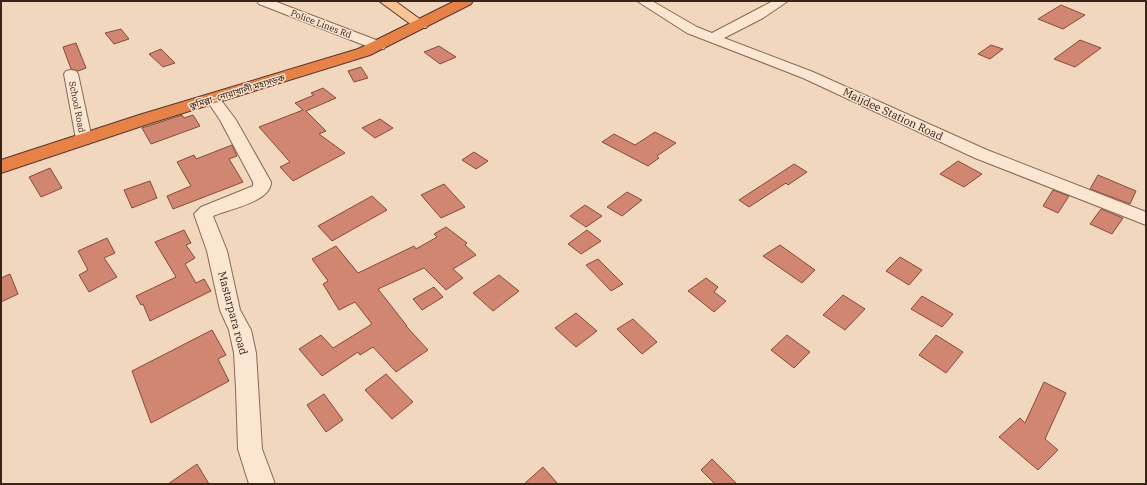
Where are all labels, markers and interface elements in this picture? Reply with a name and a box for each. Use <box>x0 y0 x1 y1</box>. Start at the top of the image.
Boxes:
street label: Police Lines Rd <box>289 7 354 40</box>
street label: কুমিল্লা–নোয়াখালী মহাসড়ক <box>187 72 287 113</box>
street label: School Road <box>67 80 88 134</box>
street label: Maijdee Station Road <box>841 85 946 144</box>
street label: Mastarpara road <box>215 270 251 357</box>

